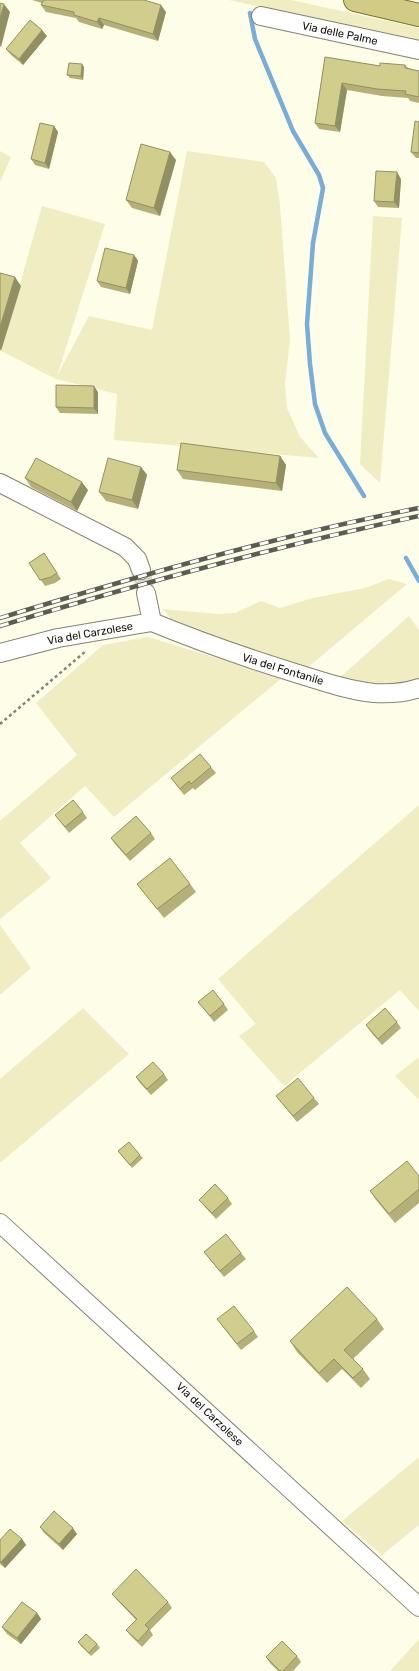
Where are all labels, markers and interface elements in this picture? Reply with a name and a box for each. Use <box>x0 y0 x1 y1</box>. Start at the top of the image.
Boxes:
street label: Via delle Palme <box>301 19 379 48</box>
street label: Via del Carzolese <box>46 620 134 647</box>
street label: Via del Fontanile <box>241 651 325 688</box>
street label: Via del Carzolese <box>174 1380 246 1449</box>

